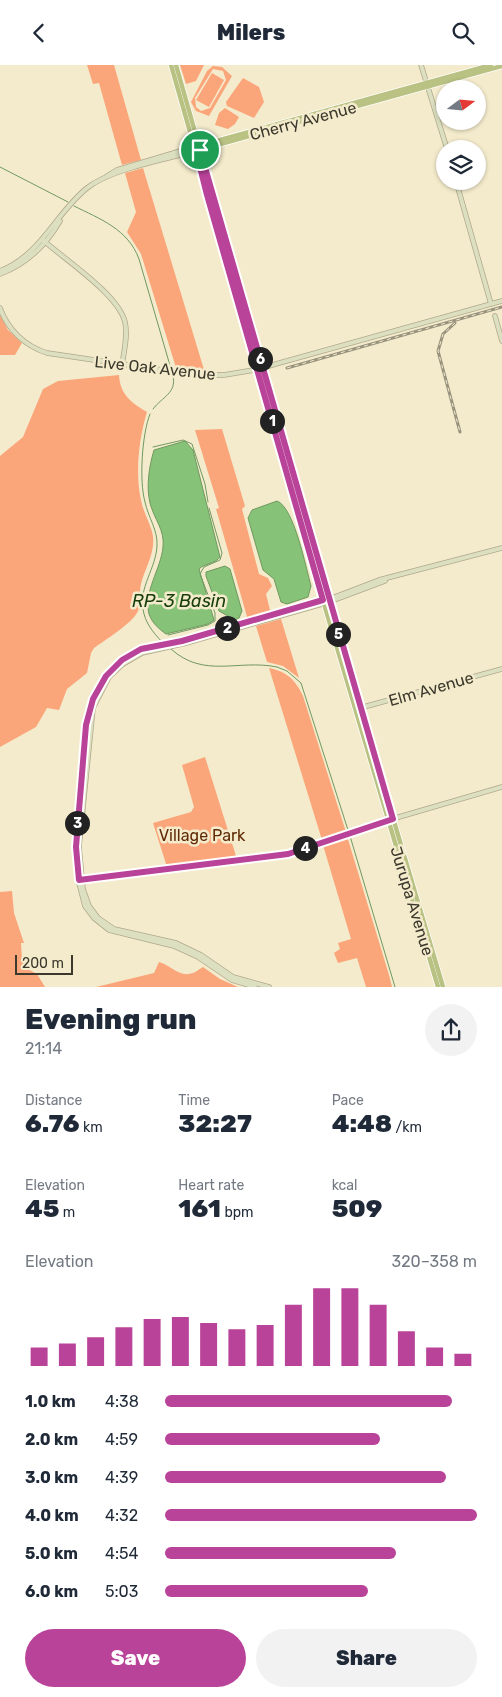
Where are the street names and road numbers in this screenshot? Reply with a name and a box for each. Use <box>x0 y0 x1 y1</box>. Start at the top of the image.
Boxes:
street label: Cherry Avenue <box>248 98 358 144</box>
street label: Live Oak Avenue <box>94 352 217 384</box>
street label: Elm Avenue <box>386 668 476 710</box>
street label: Jurupa Avenue <box>386 844 438 958</box>

